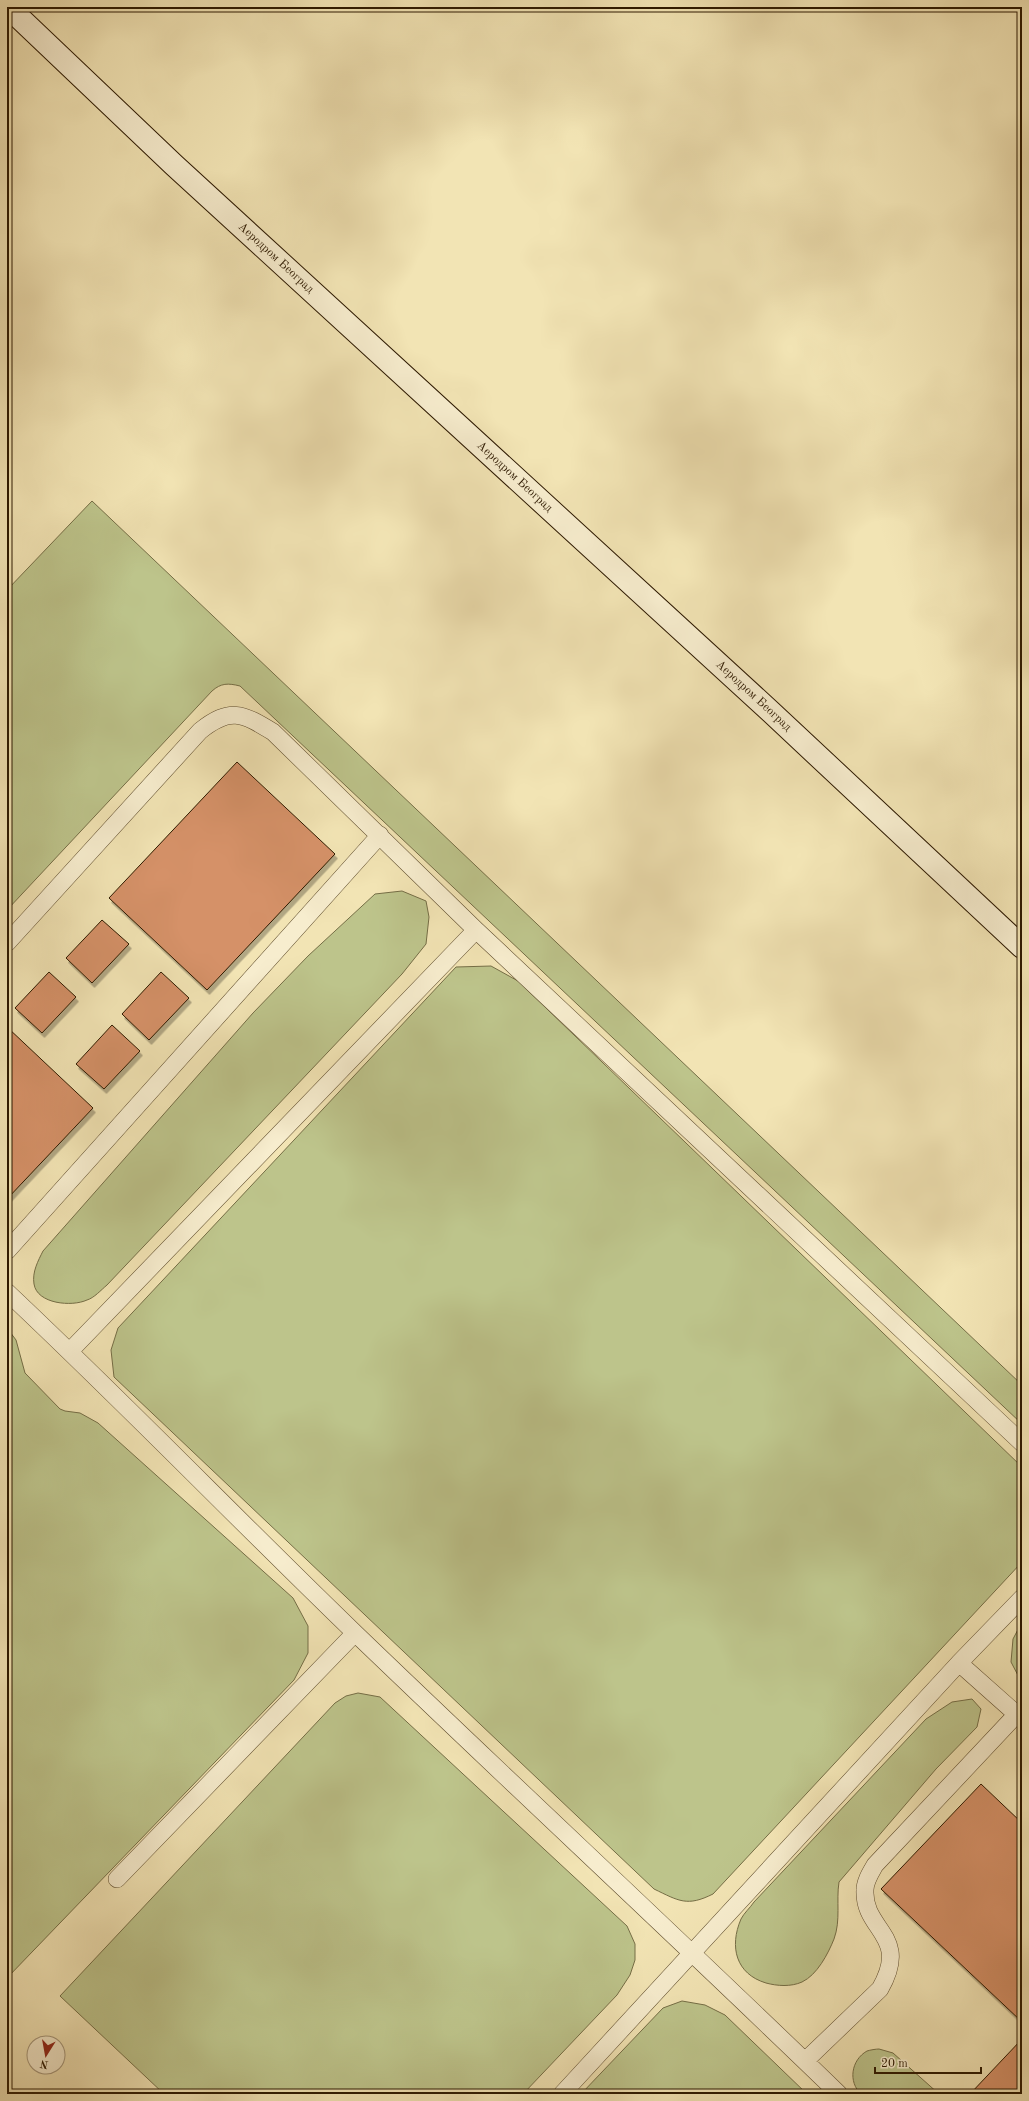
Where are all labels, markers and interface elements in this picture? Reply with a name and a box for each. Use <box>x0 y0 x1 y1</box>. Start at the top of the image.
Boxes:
street label: Аеродром Београд <box>235 221 316 296</box>
street label: Аеродром Београд <box>474 439 555 515</box>
street label: Аеродром Београд <box>713 658 794 734</box>
north arrow <box>26 2035 66 2075</box>
scale bar <box>875 2049 981 2075</box>
text: N <box>39 2057 50 2070</box>
text: 20 m <box>881 2058 908 2070</box>

